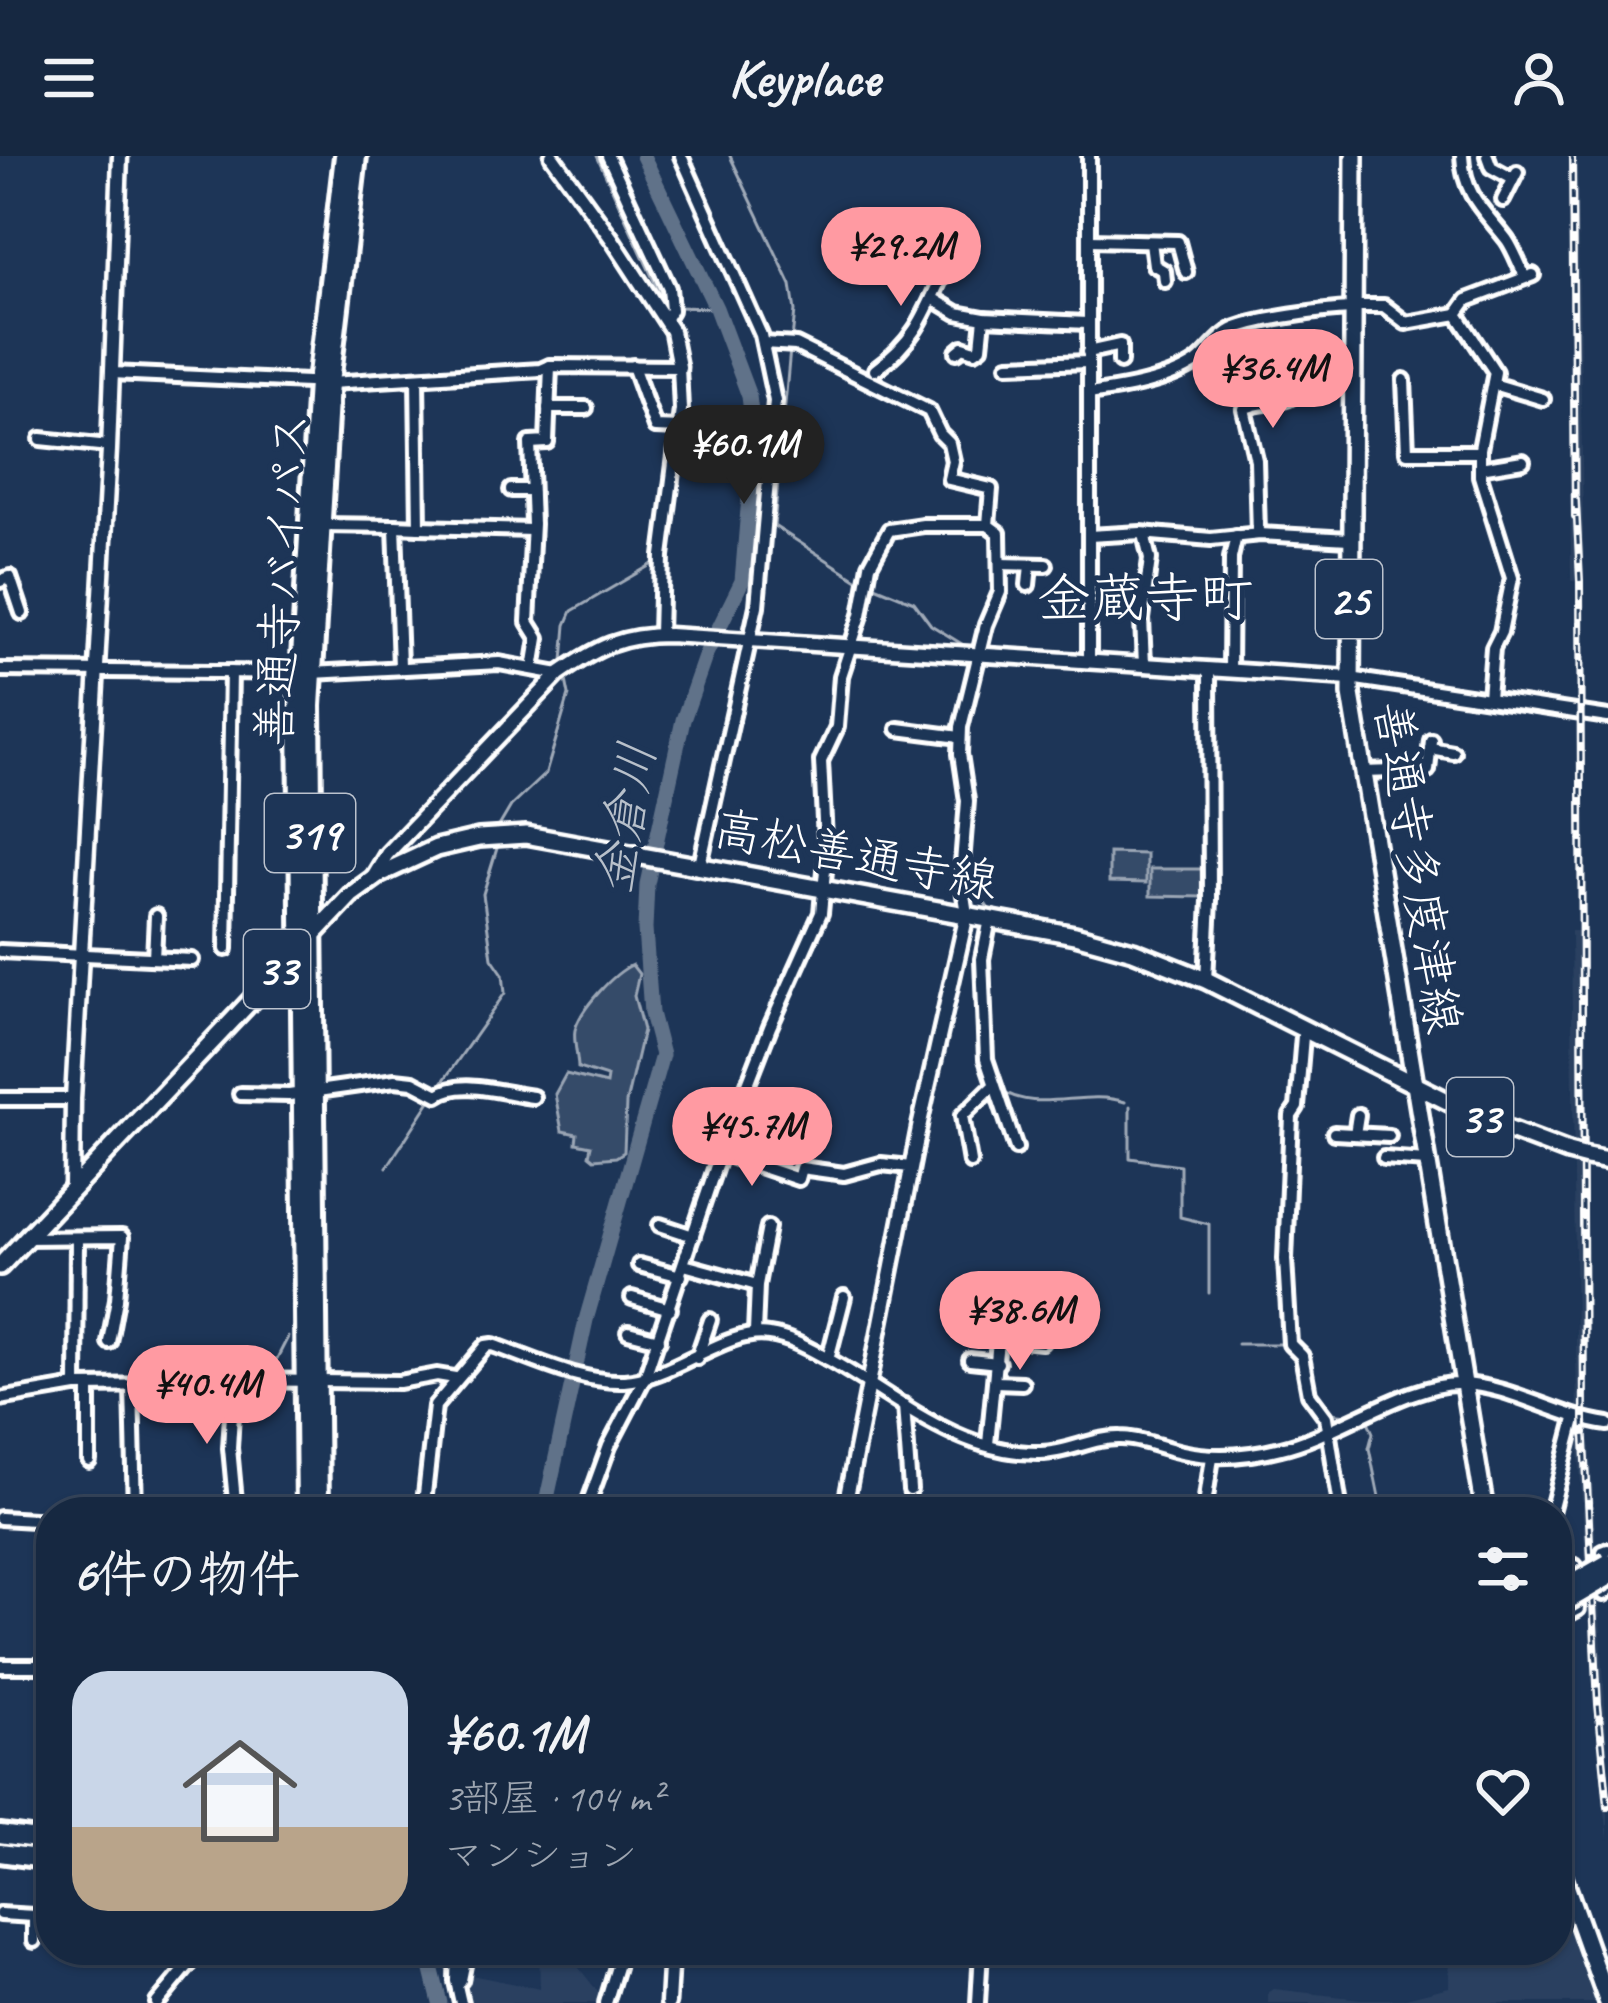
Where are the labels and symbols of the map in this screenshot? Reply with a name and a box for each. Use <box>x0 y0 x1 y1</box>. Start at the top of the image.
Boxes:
pin: ¥29.2M <box>803 207 999 309</box>
pin: ¥36.4M <box>1175 329 1371 431</box>
pin: ¥60.1M <box>646 405 842 507</box>
street label: 善通寺バイパス <box>243 410 321 748</box>
road number: 25 <box>1316 560 1382 638</box>
district label: 金蔵寺町 <box>1037 564 1253 632</box>
street label: 善通寺多度津線 <box>1362 697 1474 1038</box>
water label: 金倉川 <box>580 737 670 899</box>
road number: 319 <box>265 794 355 872</box>
street label: 高松善通寺線 <box>709 798 1003 912</box>
road number: 33 <box>244 930 310 1008</box>
road number: 33 <box>1447 1078 1513 1156</box>
pin: ¥45.7M <box>654 1087 850 1189</box>
pin: ¥38.6M <box>922 1271 1118 1373</box>
pin: ¥40.4M <box>109 1345 305 1447</box>

